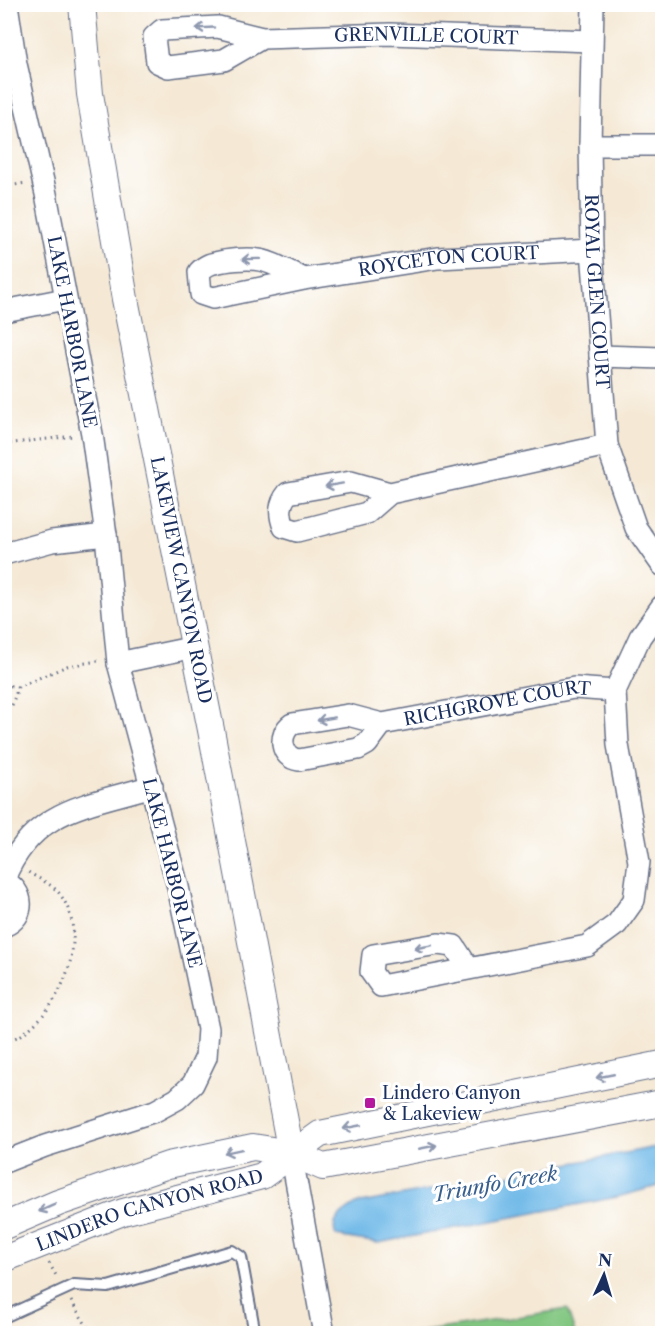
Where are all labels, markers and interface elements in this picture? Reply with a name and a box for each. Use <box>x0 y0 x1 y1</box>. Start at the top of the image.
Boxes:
one-way arrow <box>196 22 216 33</box>
street label: GRENVILLE COURT <box>334 23 519 49</box>
street label: ROYAL GLEN COURT <box>580 194 614 391</box>
street label: LAKE HARBOR LANE <box>43 234 101 430</box>
street label: ROYCETON COURT <box>357 242 541 281</box>
one-way arrow <box>241 253 261 264</box>
street label: LAKEVIEW CANYON ROAD <box>146 455 216 706</box>
one-way arrow <box>324 480 344 491</box>
street label: RICHGROVE COURT <box>402 676 592 731</box>
one-way arrow <box>316 713 336 724</box>
street label: LAKE HARBOR LANE <box>138 776 206 970</box>
one-way arrow <box>414 942 433 953</box>
one-way arrow <box>596 1071 615 1082</box>
place label: Lindero Canyon & Lakeview <box>382 1082 521 1125</box>
marker: Lindero Canyon & Lakeview <box>363 1096 377 1110</box>
one-way arrow <box>343 1122 363 1133</box>
one-way arrow <box>418 1141 438 1152</box>
one-way arrow <box>224 1146 243 1158</box>
water label: Triunfo Creek <box>431 1161 560 1207</box>
street label: LINDERO CANYON ROAD <box>33 1165 266 1256</box>
one-way arrow <box>38 1203 56 1214</box>
north arrow <box>574 1245 634 1305</box>
text: N <box>597 1250 613 1271</box>

